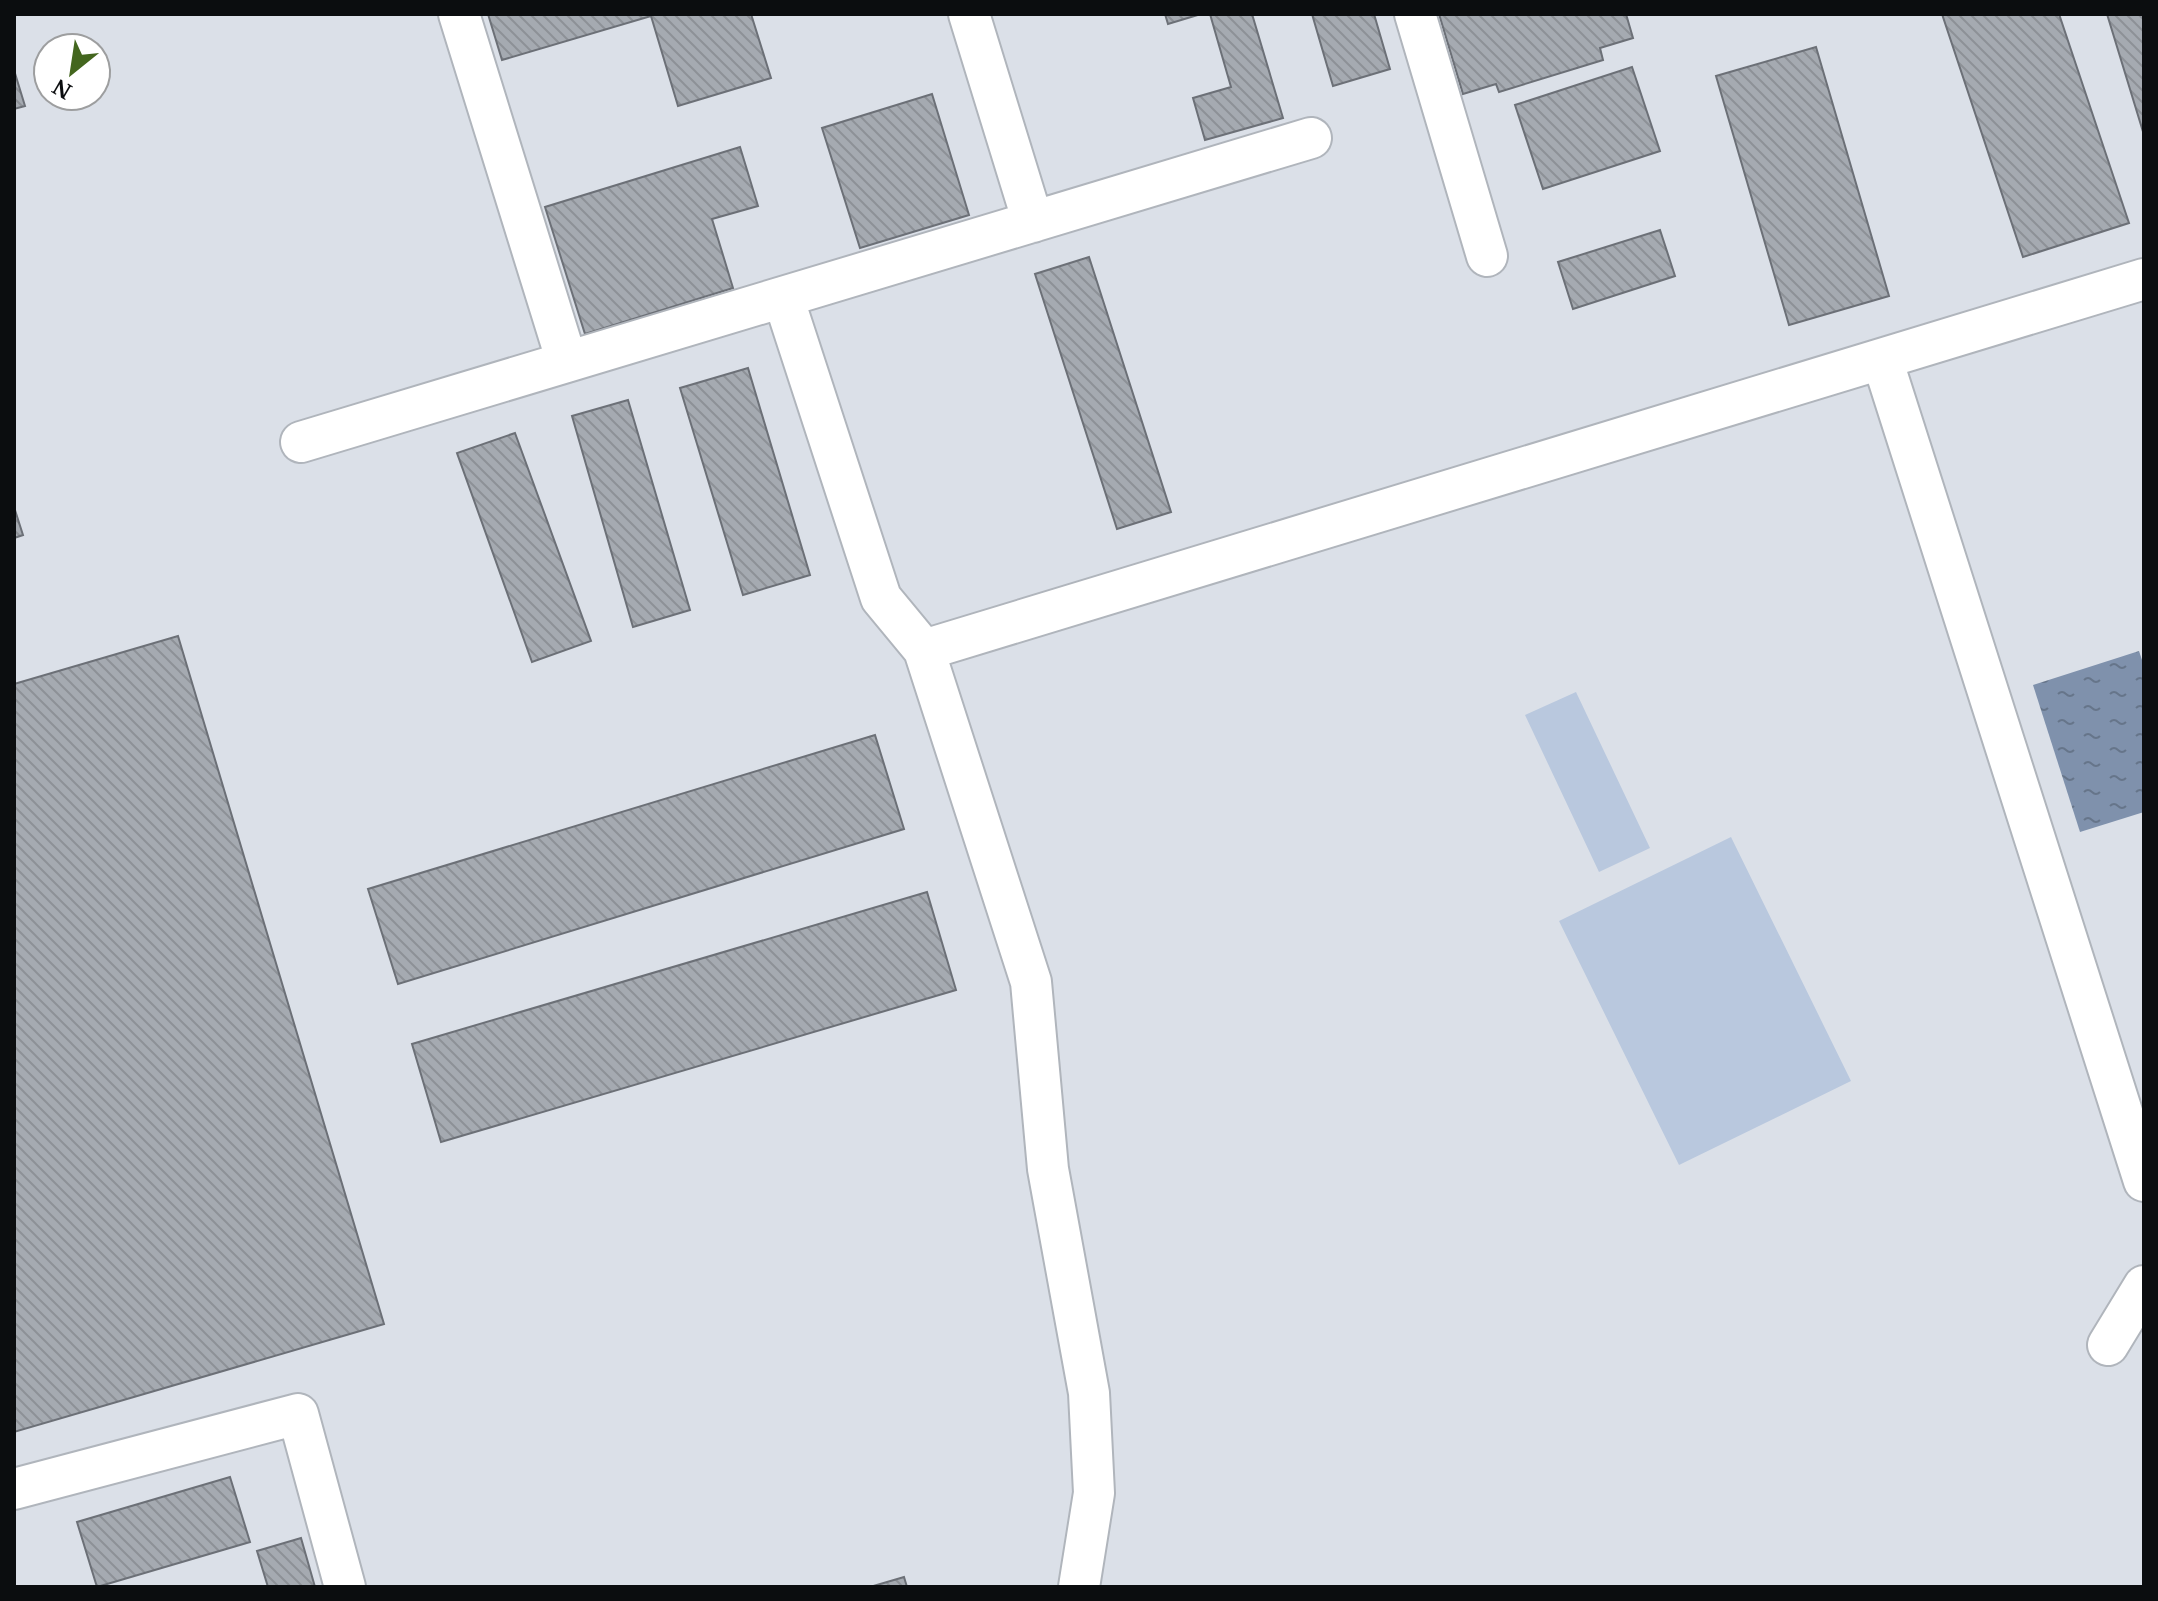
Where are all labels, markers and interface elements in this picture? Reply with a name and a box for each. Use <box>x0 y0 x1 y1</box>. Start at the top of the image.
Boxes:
north arrow <box>32 32 112 112</box>
text: N <box>46 73 77 108</box>

